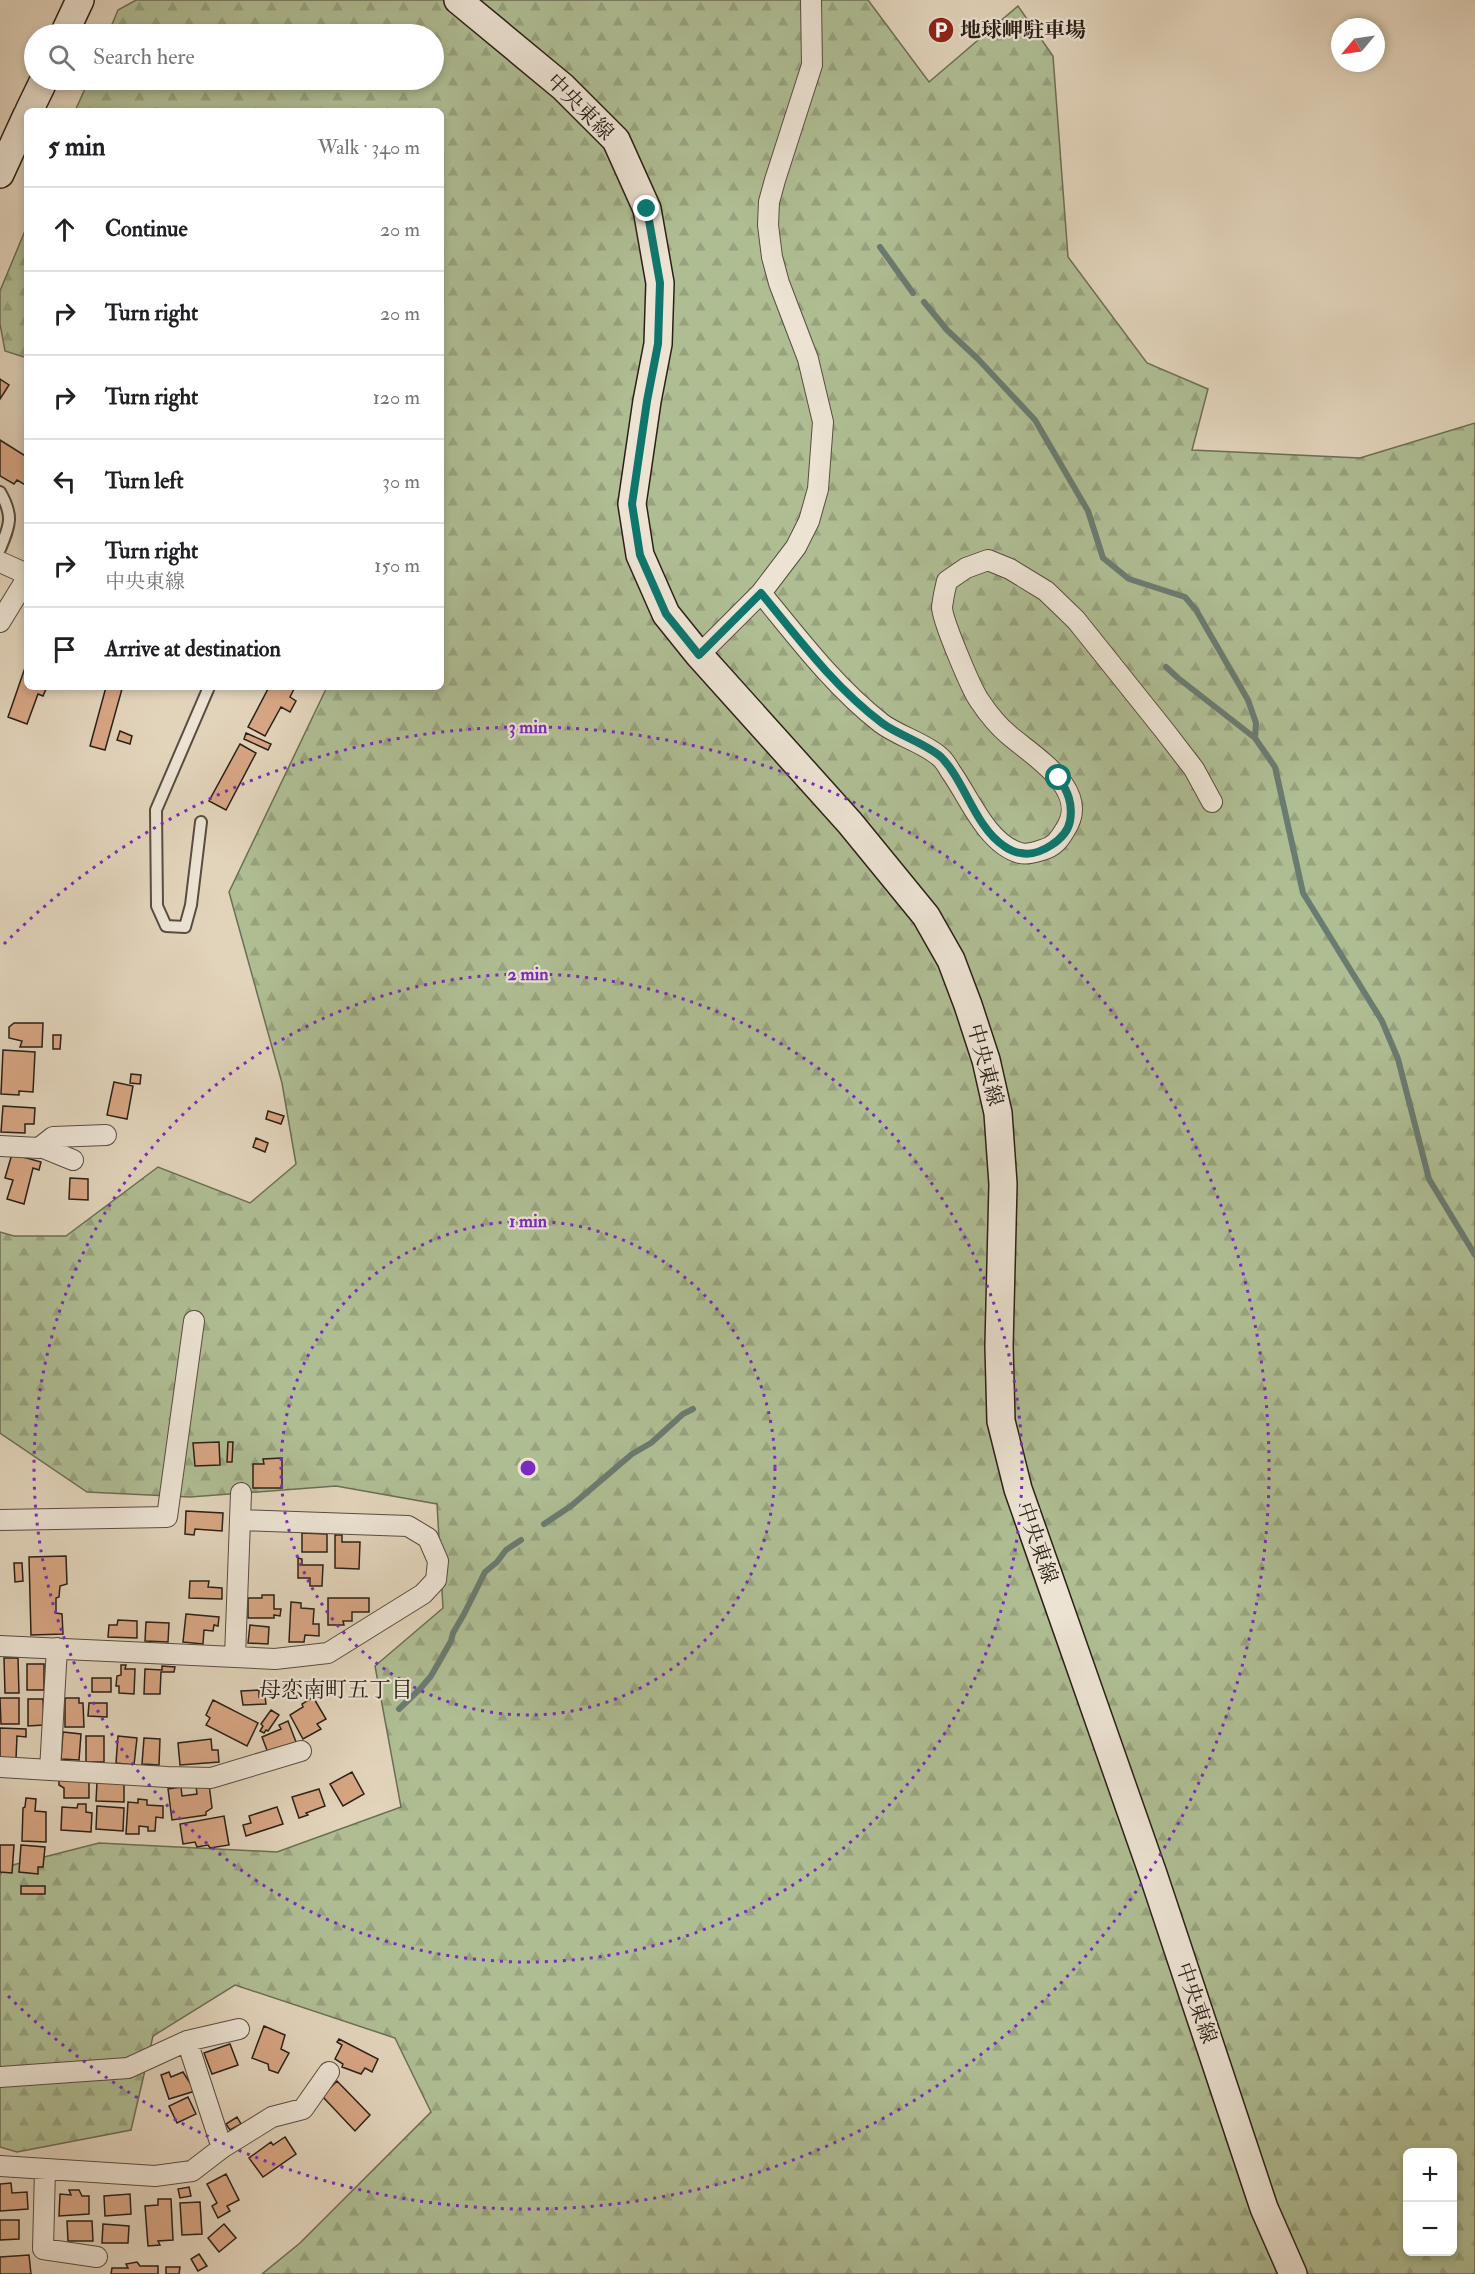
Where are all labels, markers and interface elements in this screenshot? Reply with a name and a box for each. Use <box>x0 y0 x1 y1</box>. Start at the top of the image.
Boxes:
parking icon: 地球岬駐車場 <box>926 15 956 45</box>
place label: 地球岬駐車場 <box>960 17 1086 44</box>
north arrow <box>1331 18 1385 72</box>
search box <box>24 24 444 90</box>
icon: search <box>45 41 78 74</box>
text: Search here <box>93 43 195 71</box>
street label: 中央東線 <box>541 68 619 146</box>
text: 5 min <box>48 131 105 163</box>
text: Walk · 340 m <box>318 135 420 160</box>
route end <box>633 195 659 221</box>
icon: ahead <box>48 213 81 246</box>
text: Continue <box>105 215 188 243</box>
text: 20 m <box>380 217 420 242</box>
icon: right <box>48 297 81 330</box>
text: Turn right <box>105 299 198 327</box>
text: 20 m <box>380 301 420 326</box>
icon: right <box>48 381 81 414</box>
text: Turn right <box>105 383 198 411</box>
text: 120 m <box>373 385 420 410</box>
icon: left <box>48 465 81 498</box>
text: Turn left <box>105 467 184 495</box>
text: 30 m <box>382 469 420 494</box>
text: Turn right <box>105 537 198 565</box>
icon: right <box>48 549 81 582</box>
text: 150 m <box>374 553 420 578</box>
text: 中央東線 <box>105 569 185 594</box>
icon: arrive <box>48 633 81 666</box>
text: Arrive at destination <box>105 635 281 663</box>
text: 3 min <box>509 716 548 739</box>
route start <box>1045 764 1071 790</box>
text: 2 min <box>508 963 549 986</box>
street label: 中央東線 <box>961 1021 1009 1109</box>
text: 1 min <box>509 1210 548 1233</box>
centre of rings <box>518 1458 538 1478</box>
street label: 中央東線 <box>1011 1499 1063 1587</box>
district label: 母恋南町五丁目 <box>259 1676 413 1704</box>
street label: 中央東線 <box>1170 1959 1222 2047</box>
map controls <box>1403 2148 1457 2256</box>
button: + <box>1403 2148 1457 2202</box>
button: − <box>1403 2202 1457 2256</box>

